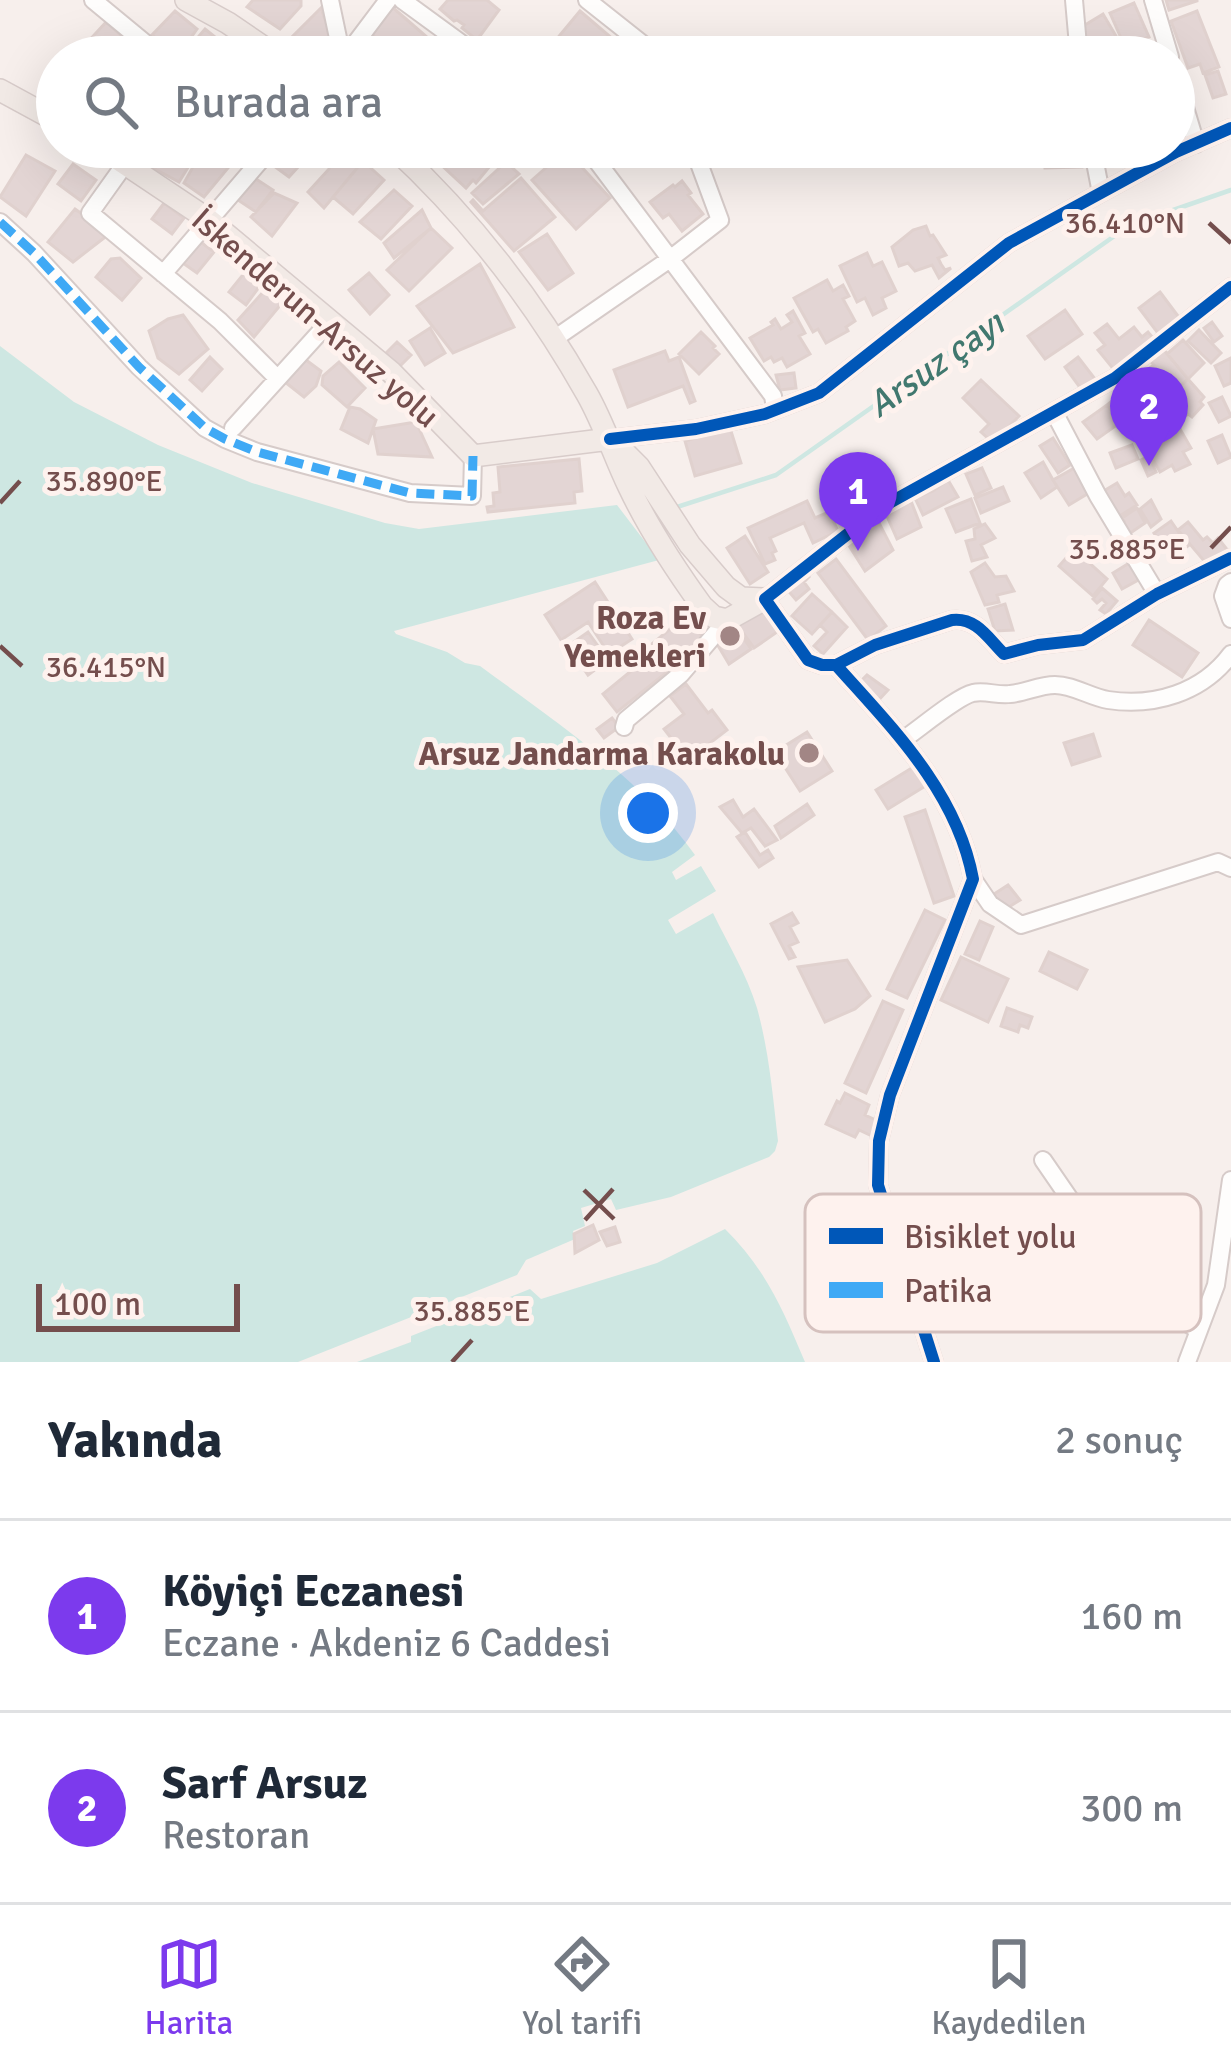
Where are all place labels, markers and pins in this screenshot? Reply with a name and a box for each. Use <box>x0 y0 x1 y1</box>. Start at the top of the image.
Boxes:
pin: 2 <box>1110 367 1188 466</box>
pin: 1 <box>819 452 897 551</box>
place label: Roza Ev Yemekleri <box>563 598 706 677</box>
marker: Roza Ev Yemekleri <box>717 623 743 649</box>
place label: Arsuz Jandarma Karakolu <box>418 734 785 775</box>
marker: Arsuz Jandarma Karakolu <box>796 740 822 766</box>

